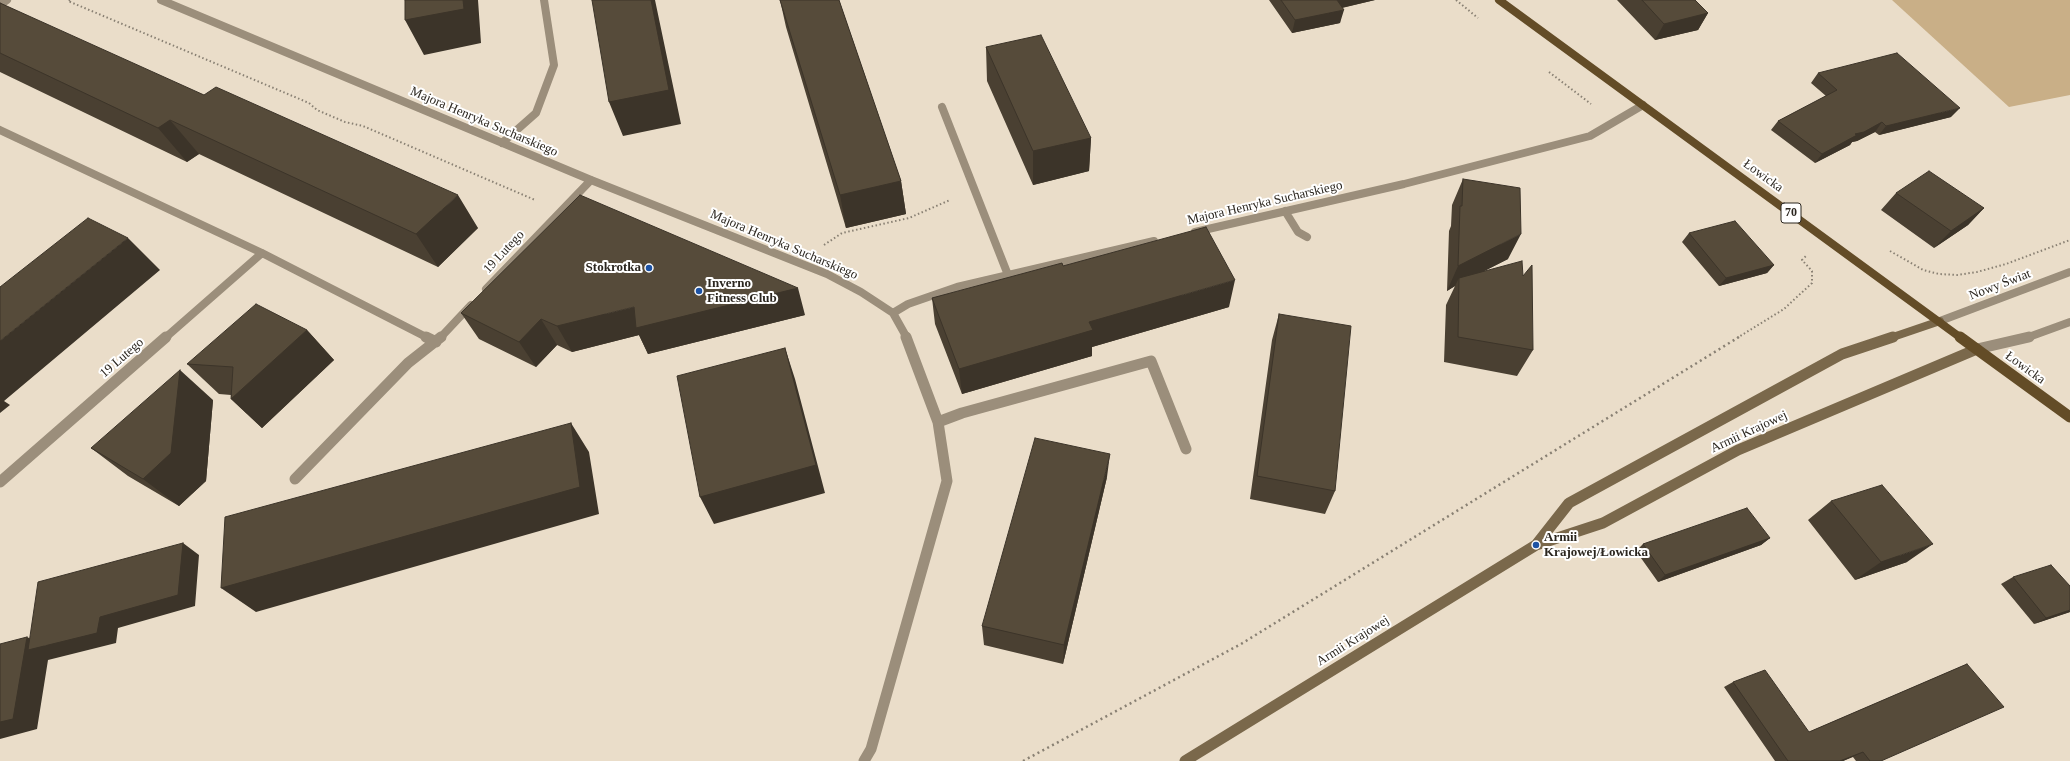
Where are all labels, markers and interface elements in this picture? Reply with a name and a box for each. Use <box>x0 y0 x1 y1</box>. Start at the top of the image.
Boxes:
street label: Majora Henryka Sucharskiego <box>408 84 560 160</box>
street label: Łowicka <box>1740 156 1786 196</box>
street label: Majora Henryka Sucharskiego <box>1186 178 1344 228</box>
road number: 70 <box>1781 203 1801 223</box>
street label: Majora Henryka Sucharskiego <box>708 207 860 283</box>
street label: 19 Lutego <box>480 227 528 277</box>
place label: Stokrotka <box>586 260 641 276</box>
marker: Stokrotka <box>644 263 654 273</box>
street label: Nowy Świat <box>1967 266 2033 304</box>
place label: Inverno Fitness Club <box>707 276 777 307</box>
marker: Inverno Fitness Club <box>694 286 704 296</box>
street label: 19 Lutego <box>97 335 147 381</box>
street label: Łowicka <box>2002 348 2048 388</box>
street label: Armii Krajowej <box>1708 407 1790 457</box>
place label: Armii Krajowej/Łowicka <box>1544 530 1648 561</box>
marker: Armii Krajowej/Łowicka <box>1531 540 1541 550</box>
street label: Armii Krajowej <box>1314 612 1392 670</box>

